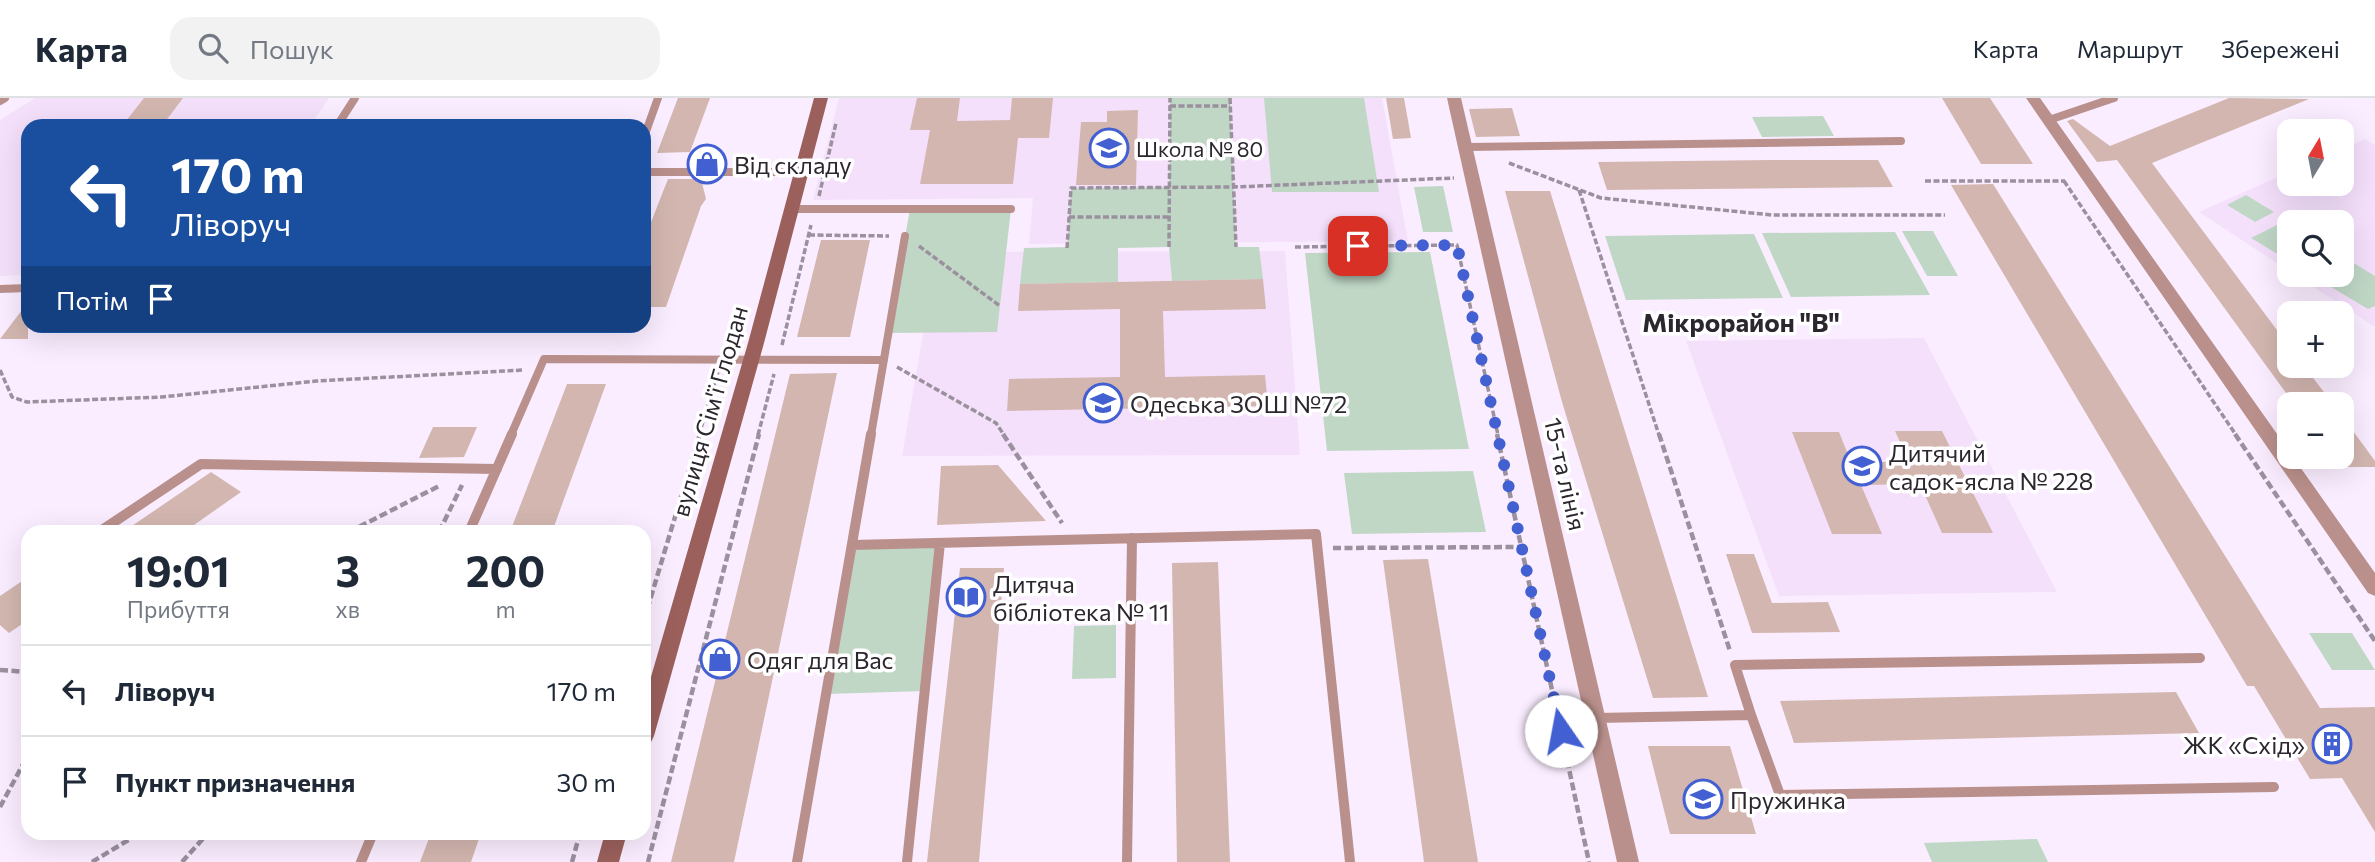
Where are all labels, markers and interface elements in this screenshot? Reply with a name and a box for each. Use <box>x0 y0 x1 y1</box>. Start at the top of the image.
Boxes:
search box <box>170 17 660 80</box>
text: Карта <box>35 28 128 69</box>
icon: search <box>194 29 232 67</box>
text: Пошук <box>250 33 334 64</box>
text: Карта <box>1973 34 2039 63</box>
text: Маршрут <box>2077 34 2183 63</box>
text: Збережені <box>2221 34 2340 63</box>
north arrow <box>2277 119 2354 196</box>
map controls <box>2277 119 2354 469</box>
school or university icon: Школа № 80 <box>1088 127 1130 169</box>
place label: Школа № 80 <box>1136 136 1263 161</box>
text: 170 m <box>171 143 304 203</box>
shop icon: Від складу <box>686 143 728 185</box>
icon: left <box>56 147 147 238</box>
place label: Від складу <box>734 150 852 179</box>
text: Ліворуч <box>171 203 291 243</box>
button: search <box>2277 210 2354 287</box>
pin <box>1328 216 1388 276</box>
icon: arrive <box>1339 227 1377 265</box>
icon: arrive <box>142 280 180 318</box>
text: Потім <box>56 284 128 315</box>
button: + <box>2277 301 2354 378</box>
street label: вулиця Сім'ї Глодан <box>665 302 753 520</box>
district label: Мікрорайон "В" <box>1642 306 1840 337</box>
school or university icon: Одеська ЗОШ №72 <box>1082 382 1124 424</box>
place label: Одеська ЗОШ №72 <box>1130 389 1347 418</box>
button: − <box>2277 392 2354 469</box>
street label: 15-та лінія <box>1539 415 1593 533</box>
place label: Дитячий садок-ясла № 228 <box>1889 438 2093 495</box>
school or university icon: Дитячий садок-ясла № 228 <box>1841 445 1883 487</box>
text: 19:01 <box>127 544 230 596</box>
text: 3 <box>336 544 360 596</box>
text: 200 <box>466 544 545 596</box>
place label: Дитяча бібліотека № 11 <box>993 569 1169 626</box>
library icon: Дитяча бібліотека № 11 <box>945 576 987 618</box>
text: Прибуття <box>127 595 230 623</box>
text: хв <box>336 595 360 623</box>
text: m <box>495 595 516 623</box>
shop icon: Одяг для Вас <box>699 638 741 680</box>
place label: Одяг для Вас <box>747 645 893 674</box>
icon: left <box>56 672 94 710</box>
text: Ліворуч <box>115 675 215 706</box>
text: 170 m <box>547 675 616 706</box>
position arrow <box>1524 694 1598 768</box>
building icon: ЖК «Схід» <box>2311 723 2353 765</box>
place label: ЖК «Схід» <box>2183 730 2305 759</box>
icon: arrive <box>56 763 94 801</box>
text: Пункт призначення <box>115 766 355 797</box>
text: 30 m <box>557 766 616 797</box>
school or university icon: Пружинка <box>1682 778 1724 820</box>
place label: Пружинка <box>1730 785 1846 814</box>

